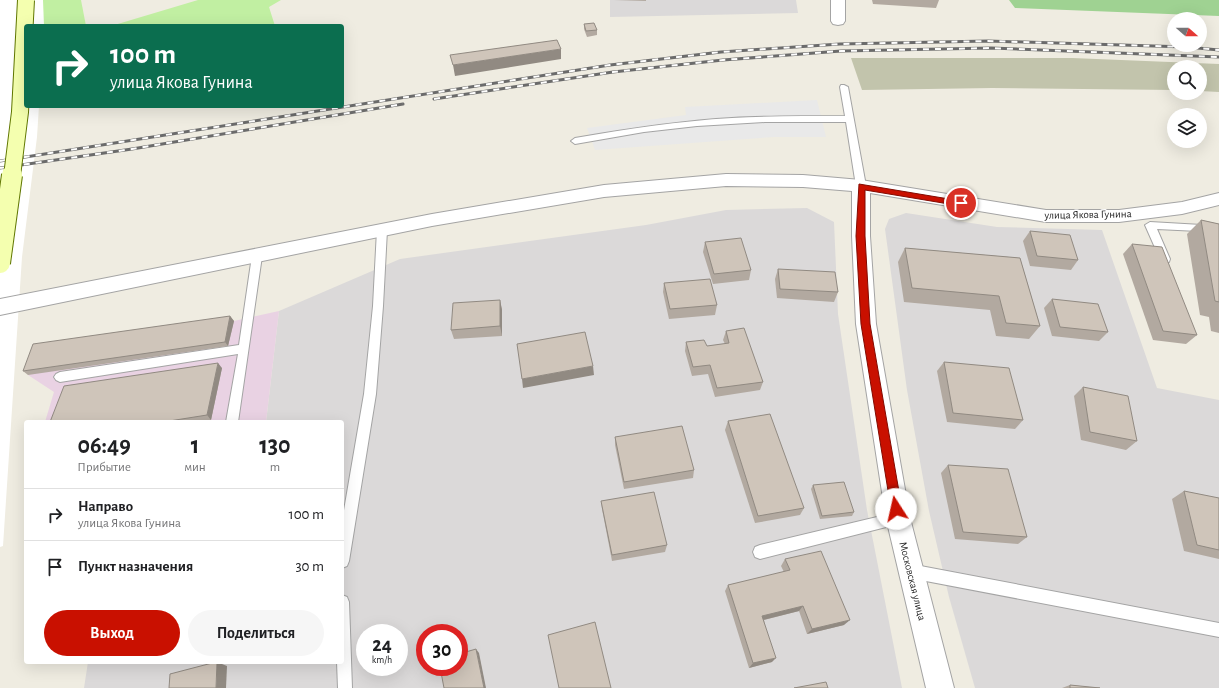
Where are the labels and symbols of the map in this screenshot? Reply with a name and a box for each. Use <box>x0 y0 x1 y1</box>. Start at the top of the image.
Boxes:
north arrow <box>1167 12 1207 52</box>
pin <box>944 186 978 220</box>
street label: улица Якова Гунина <box>1043 208 1132 221</box>
position arrow <box>875 488 917 530</box>
street label: Московская улица <box>897 541 928 622</box>
speed limit sign: 30 <box>416 624 468 676</box>

